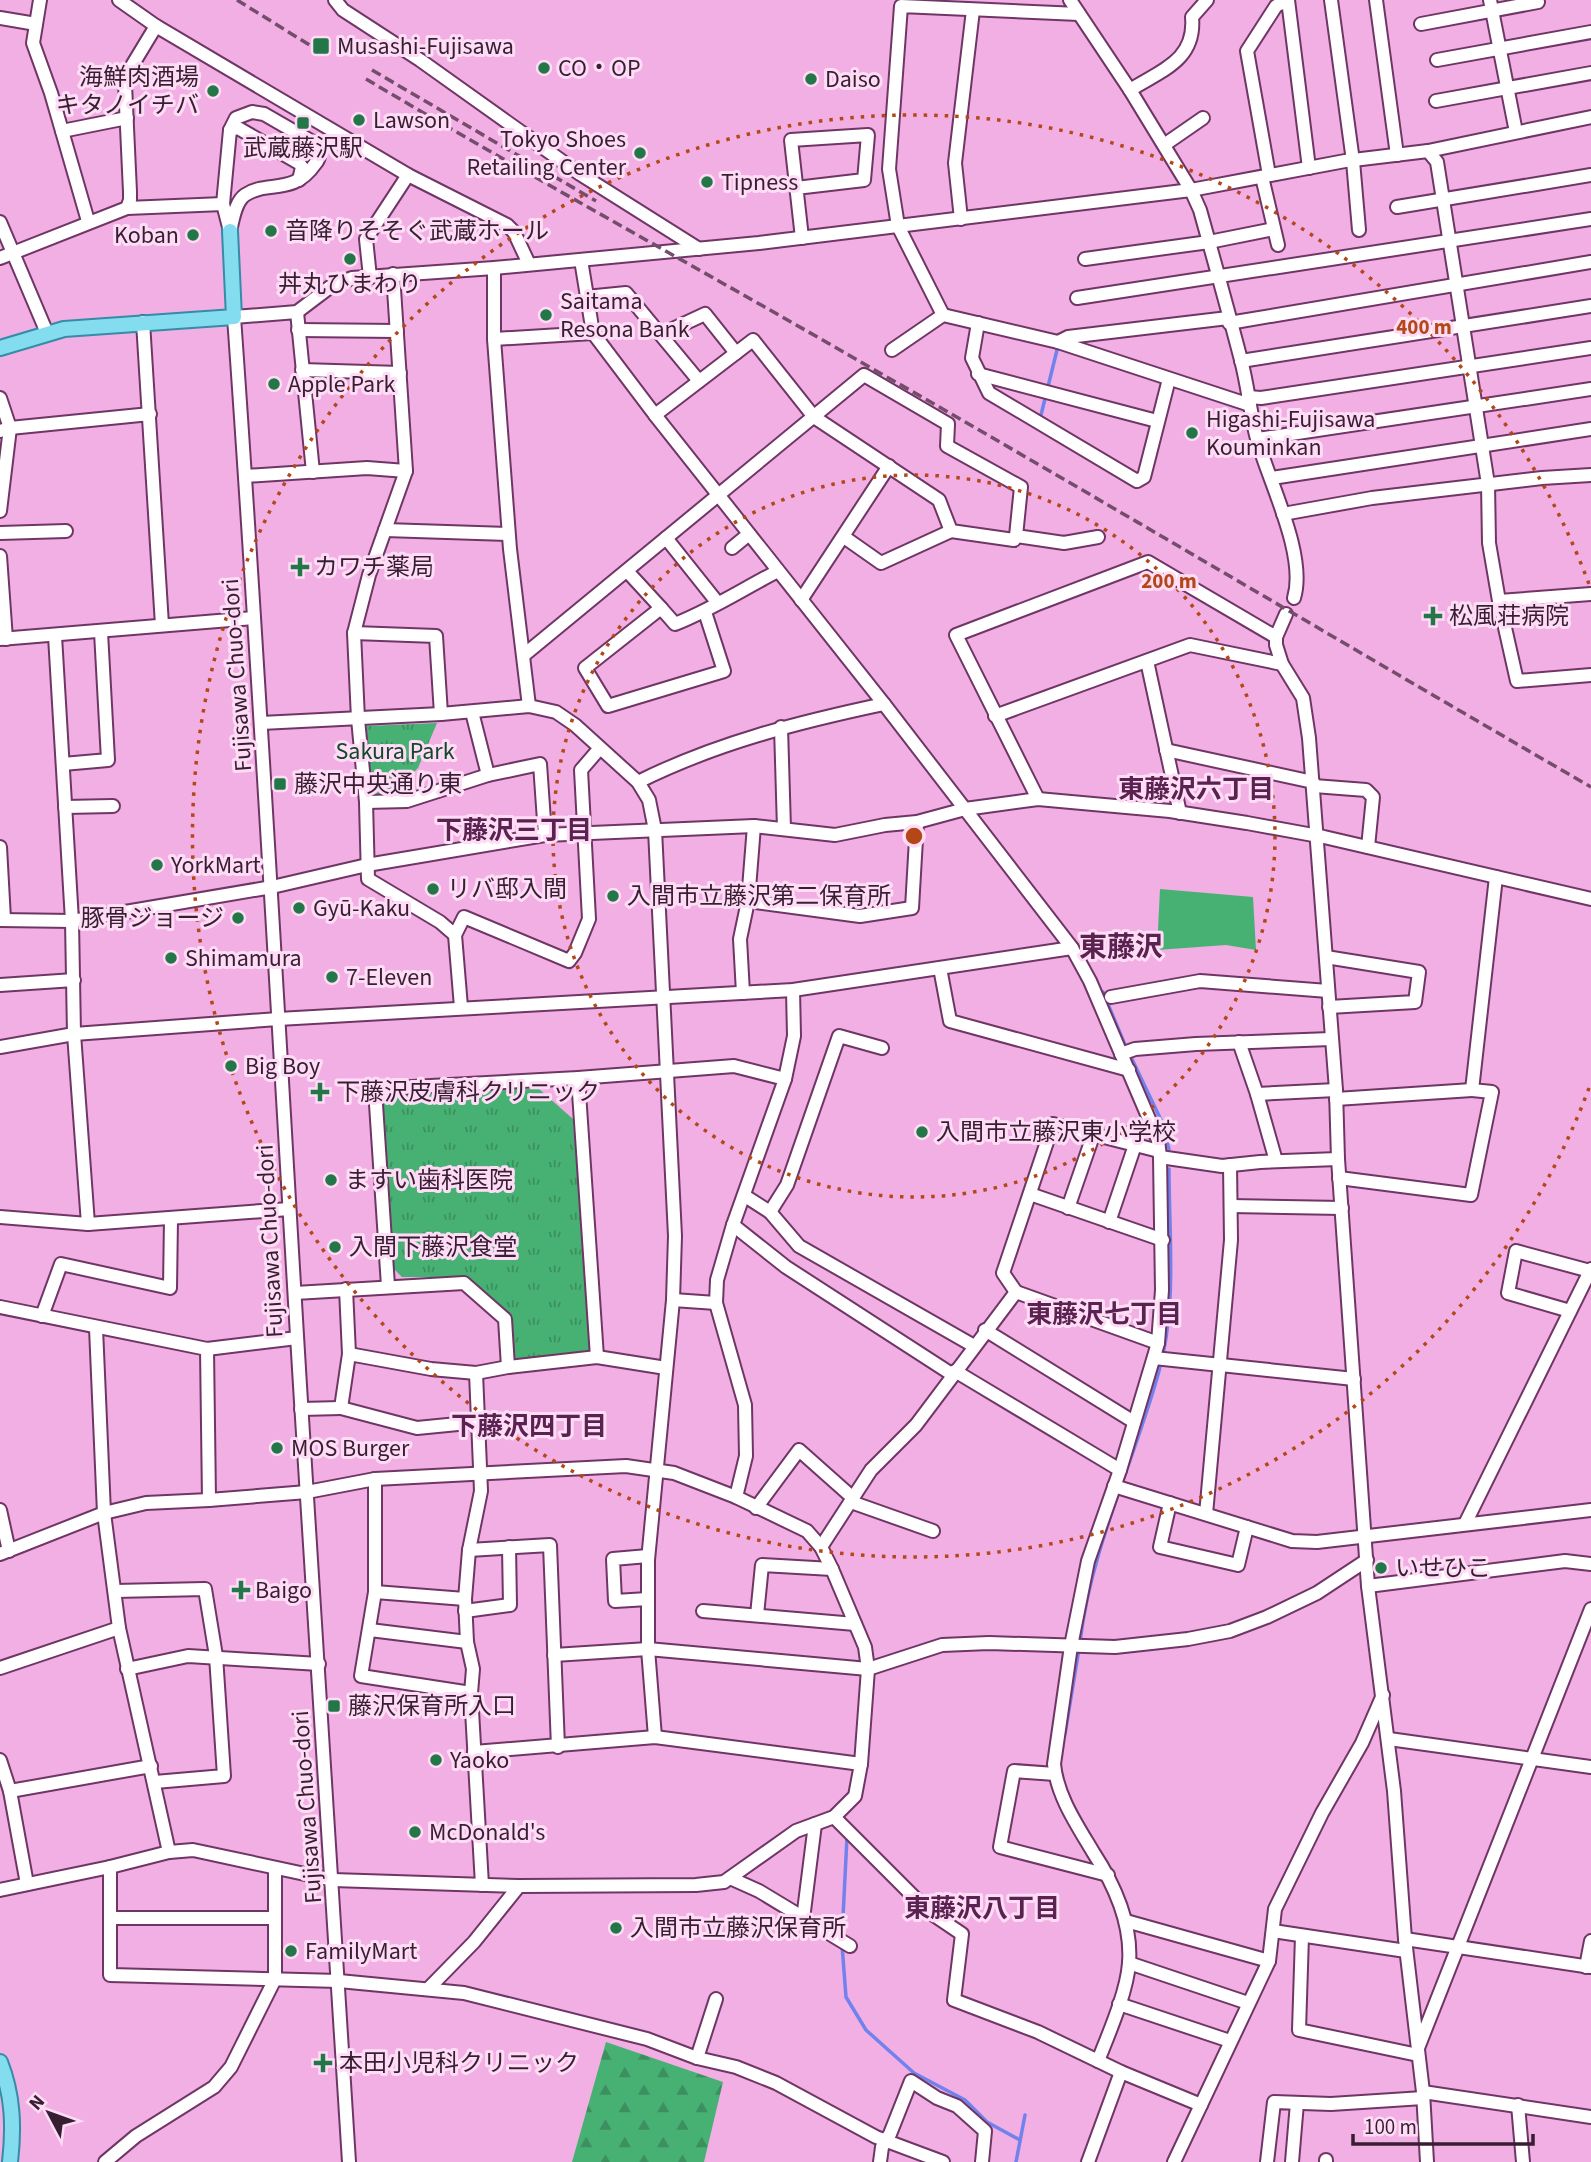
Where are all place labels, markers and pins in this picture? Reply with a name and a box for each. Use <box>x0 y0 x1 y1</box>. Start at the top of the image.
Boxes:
place label: Musashi-Fujisawa <box>337 29 514 64</box>
marker: Musashi-Fujisawa <box>311 36 331 56</box>
place label: CO・OP <box>558 51 640 86</box>
place label: 海鮮肉酒場 キタノイチバ <box>56 60 199 123</box>
marker: CO・OP <box>536 60 552 76</box>
place label: Daiso <box>825 62 881 97</box>
marker: Daiso <box>803 71 819 87</box>
marker: 海鮮肉酒場 キタノイチバ <box>205 83 221 99</box>
place label: Lawson <box>373 103 450 138</box>
marker: Lawson <box>351 112 367 128</box>
marker: 武蔵藤沢駅 <box>295 115 311 131</box>
place label: Tokyo Shoes Retailing Center <box>467 122 627 185</box>
place label: 武蔵藤沢駅 <box>243 131 363 166</box>
marker: Tokyo Shoes Retailing Center <box>632 145 648 161</box>
place label: Tipness <box>721 165 798 200</box>
marker: Tipness <box>699 174 715 190</box>
place label: 音降りそそぐ武蔵ホール <box>285 214 549 249</box>
place label: Koban <box>114 218 179 253</box>
marker: 音降りそそぐ武蔵ホール <box>263 223 279 239</box>
marker: Koban <box>185 227 201 243</box>
marker: 丼丸ひまわり <box>342 251 358 267</box>
place label: 丼丸ひまわり <box>278 267 422 302</box>
place label: Saitama Resona Bank <box>560 284 690 347</box>
marker: Saitama Resona Bank <box>538 307 554 323</box>
place label: Apple Park <box>288 367 395 402</box>
marker: Apple Park <box>266 376 282 392</box>
place label: Higashi-Fujisawa Kouminkan <box>1206 402 1375 465</box>
marker: Higashi-Fujisawa Kouminkan <box>1184 425 1200 441</box>
place label: カワチ薬局 <box>314 550 434 585</box>
marker: カワチ薬局 <box>292 559 308 575</box>
place label: 松風荘病院 <box>1449 599 1569 634</box>
marker: 松風荘病院 <box>1423 606 1443 626</box>
place label: 藤沢中央通り東 <box>294 767 462 802</box>
marker: 藤沢中央通り東 <box>272 776 288 792</box>
centre of rings <box>902 824 926 848</box>
place label: YorkMart <box>170 848 261 883</box>
marker: YorkMart <box>149 857 165 873</box>
place label: リバ邸入間 <box>447 872 567 907</box>
place label: 入間市立藤沢第二保育所 <box>627 879 891 914</box>
marker: リバ邸入間 <box>425 881 441 897</box>
marker: 入間市立藤沢第二保育所 <box>605 888 621 904</box>
place label: Gyū-Kaku <box>313 891 410 926</box>
marker: Gyū-Kaku <box>291 900 307 916</box>
place label: 豚骨ジョージ <box>80 901 224 936</box>
marker: 豚骨ジョージ <box>230 910 246 926</box>
place label: Shimamura <box>185 941 302 976</box>
marker: Shimamura <box>163 950 179 966</box>
place label: 7-Eleven <box>346 960 432 995</box>
marker: 7-Eleven <box>324 969 340 985</box>
place label: Big Boy <box>245 1049 320 1084</box>
marker: Big Boy <box>223 1058 239 1074</box>
place label: 下藤沢皮膚科クリニック <box>336 1075 600 1110</box>
marker: 下藤沢皮膚科クリニック <box>310 1082 330 1102</box>
place label: 入間市立藤沢東小学校 <box>936 1115 1176 1150</box>
marker: 入間市立藤沢東小学校 <box>914 1124 930 1140</box>
place label: ますい歯科医院 <box>345 1163 513 1198</box>
marker: ますい歯科医院 <box>323 1172 339 1188</box>
place label: 入間下藤沢食堂 <box>349 1230 517 1265</box>
marker: 入間下藤沢食堂 <box>327 1239 343 1255</box>
place label: MOS Burger <box>291 1431 410 1466</box>
marker: MOS Burger <box>269 1440 285 1456</box>
place label: いせひこ <box>1395 1551 1491 1586</box>
marker: いせひこ <box>1373 1560 1389 1576</box>
place label: Baigo <box>255 1573 312 1608</box>
marker: Baigo <box>233 1582 249 1598</box>
place label: 藤沢保育所入口 <box>348 1689 516 1724</box>
marker: 藤沢保育所入口 <box>326 1698 342 1714</box>
place label: Yaoko <box>449 1743 509 1778</box>
marker: Yaoko <box>428 1752 444 1768</box>
place label: McDonald's <box>429 1815 545 1850</box>
marker: McDonald's <box>407 1824 423 1840</box>
place label: 入間市立藤沢保育所 <box>630 1911 846 1946</box>
marker: 入間市立藤沢保育所 <box>608 1920 624 1936</box>
place label: FamilyMart <box>305 1934 417 1969</box>
marker: FamilyMart <box>283 1943 299 1959</box>
place label: 本田小児科クリニック <box>339 2046 579 2081</box>
marker: 本田小児科クリニック <box>313 2053 333 2073</box>

